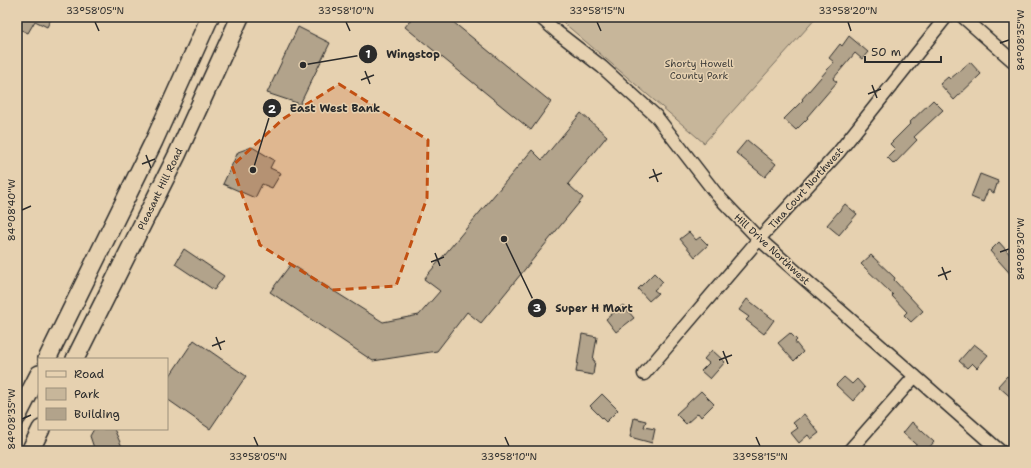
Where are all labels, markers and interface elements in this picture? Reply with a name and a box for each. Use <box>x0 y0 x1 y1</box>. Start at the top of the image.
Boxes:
text: 33°58'05"N <box>66 4 124 17</box>
text: 33°58'10"N <box>318 4 374 17</box>
text: 33°58'15"N <box>569 4 625 17</box>
text: 33°58'20"N <box>819 4 877 17</box>
text: 84°08'35"W <box>1014 9 1027 71</box>
scale bar <box>865 38 941 64</box>
callout: Wingstop <box>358 42 448 65</box>
text: 50 m <box>871 44 901 60</box>
text: 1 <box>365 46 371 62</box>
text: Wingstop <box>386 47 440 62</box>
park label: Shorty Howell County Park <box>665 57 733 82</box>
callout: East West Bank <box>262 97 389 120</box>
text: 2 <box>268 101 277 117</box>
text: East West Bank <box>290 101 380 116</box>
street label: Tina Court Northwest <box>766 144 846 232</box>
street label: Pleasant Hill Road <box>134 145 186 232</box>
text: 84°08'40"W <box>5 178 18 241</box>
street label: Hill Drive Northwest <box>731 211 813 287</box>
text: 84°08'30"W <box>1014 217 1027 280</box>
callout: Super H Mart <box>527 296 641 319</box>
text: 3 <box>533 300 541 316</box>
text: Super H Mart <box>555 301 633 316</box>
legend <box>38 358 168 430</box>
text: Road <box>74 366 105 382</box>
text: Park <box>74 386 100 402</box>
text: 84°08'35"W <box>5 388 18 450</box>
text: Building <box>74 406 120 422</box>
text: 33°58'05"N <box>229 450 287 463</box>
text: 33°58'10"N <box>481 450 537 463</box>
text: 33°58'15"N <box>732 450 788 463</box>

